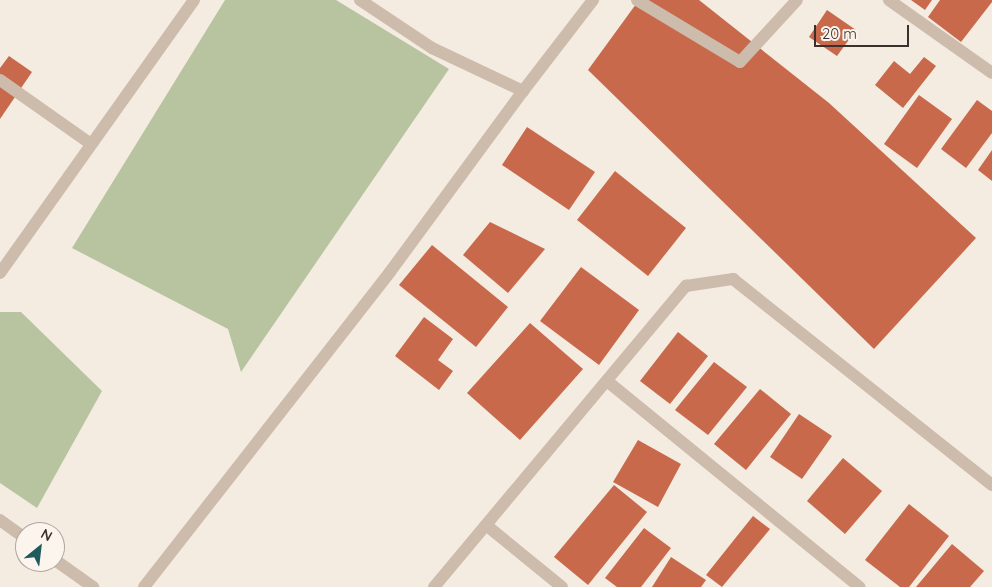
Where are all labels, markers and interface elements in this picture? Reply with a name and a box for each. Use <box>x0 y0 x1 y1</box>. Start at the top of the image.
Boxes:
scale bar <box>817 15 912 47</box>
text: 20 m <box>822 24 857 43</box>
north arrow <box>15 522 65 572</box>
text: N <box>38 524 56 545</box>

